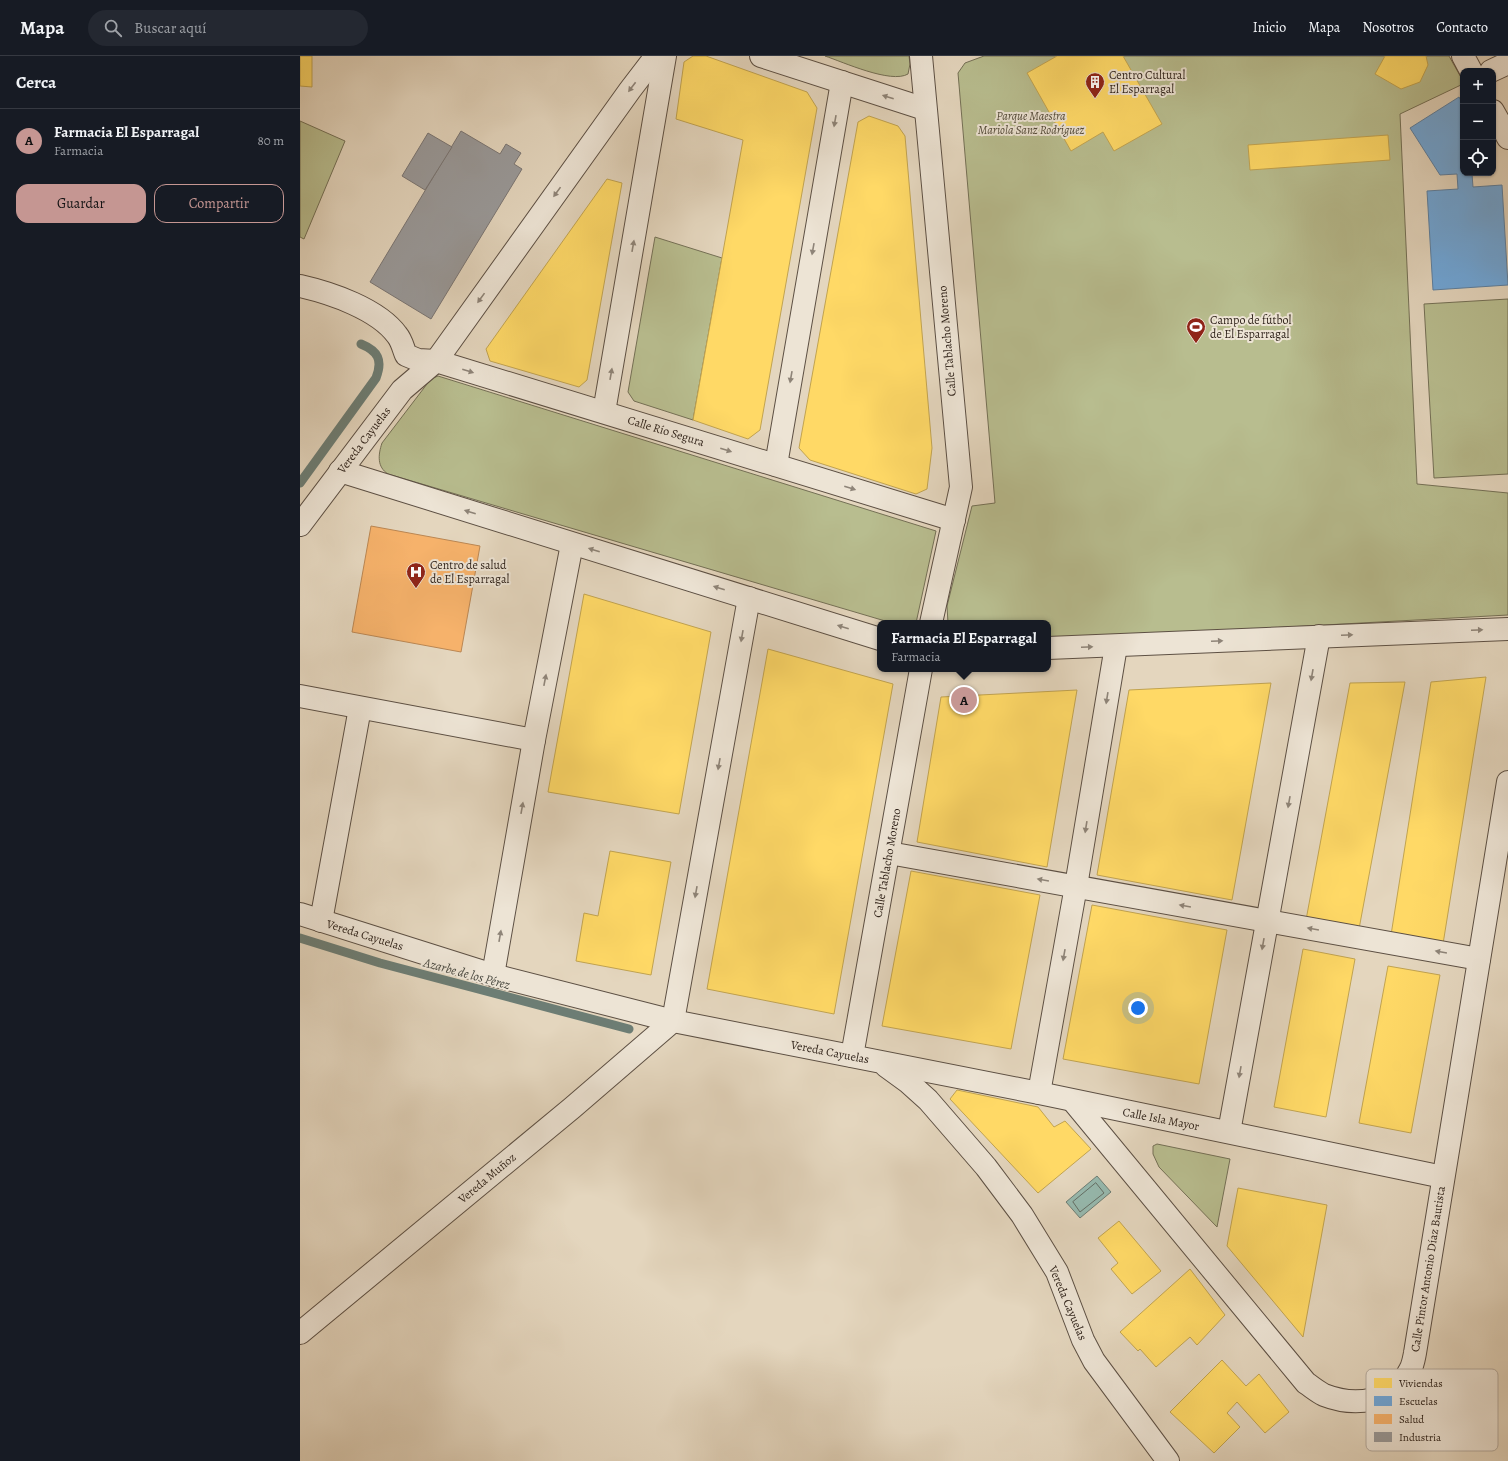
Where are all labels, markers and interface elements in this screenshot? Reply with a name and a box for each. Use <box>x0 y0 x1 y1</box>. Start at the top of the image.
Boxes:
search box <box>88 10 368 46</box>
text: Mapa <box>20 15 64 41</box>
icon: search <box>102 17 124 39</box>
text: Buscar aquí <box>134 18 206 38</box>
text: Inicio <box>1253 18 1286 37</box>
text: Mapa <box>1308 18 1340 37</box>
text: Nosotros <box>1362 18 1414 37</box>
text: Contacto <box>1436 18 1488 37</box>
place label: Centro Cultural El Esparragal <box>1109 67 1185 97</box>
map controls <box>1460 68 1496 176</box>
button: + <box>1460 68 1496 104</box>
text: Cerca <box>16 71 56 94</box>
building icon: Centro Cultural El Esparragal <box>1084 71 1106 99</box>
one-way arrow <box>628 81 637 92</box>
one-way arrow <box>882 94 894 100</box>
button: − <box>1460 104 1496 140</box>
park label: Parque Maestra Mariola Sanz Rodríguez <box>978 108 1085 138</box>
one-way arrow <box>832 115 838 127</box>
text: Farmacia El Esparragal <box>54 122 199 142</box>
text: A <box>25 132 33 149</box>
text: 80 m <box>257 132 284 149</box>
button: locate <box>1460 140 1496 176</box>
text: Farmacia <box>54 142 103 159</box>
button: Guardar <box>16 184 146 223</box>
button: Compartir <box>154 184 284 223</box>
one-way arrow <box>553 187 561 198</box>
one-way arrow <box>630 240 636 252</box>
one-way arrow <box>810 243 816 255</box>
street label: Calle Tablacho Moreno <box>934 285 960 397</box>
one-way arrow <box>477 293 485 304</box>
place label: Campo de fútbol de El Esparragal <box>1210 312 1291 342</box>
sports icon: Campo de fútbol de El Esparragal <box>1185 316 1207 344</box>
one-way arrow <box>462 368 474 374</box>
one-way arrow <box>608 368 614 380</box>
one-way arrow <box>788 371 794 383</box>
street label: Vereda Cayuelas <box>333 403 394 477</box>
street label: Calle Río Segura <box>626 412 707 450</box>
one-way arrow <box>720 447 732 453</box>
one-way arrow <box>844 485 856 491</box>
one-way arrow <box>464 509 476 515</box>
one-way arrow <box>588 547 600 553</box>
place label: Centro de salud de El Esparragal <box>430 557 510 587</box>
hospital icon: Centro de salud de El Esparragal <box>405 561 427 589</box>
one-way arrow <box>712 585 724 591</box>
popup <box>877 620 1051 672</box>
one-way arrow <box>836 624 848 630</box>
one-way arrow <box>1471 627 1484 633</box>
text: Farmacia El Esparragal <box>891 628 1037 648</box>
one-way arrow <box>739 630 745 642</box>
one-way arrow <box>1341 632 1354 638</box>
one-way arrow <box>1211 638 1223 645</box>
one-way arrow <box>1081 644 1094 650</box>
text: Farmacia <box>891 648 941 665</box>
one-way arrow <box>1309 668 1315 681</box>
one-way arrow <box>543 674 549 686</box>
pin: A <box>951 685 977 715</box>
one-way arrow <box>1104 692 1110 704</box>
one-way arrow <box>716 758 722 770</box>
one-way arrow <box>1286 796 1292 809</box>
one-way arrow <box>519 802 525 814</box>
street label: Calle Tablacho Moreno <box>869 807 905 919</box>
one-way arrow <box>1083 821 1089 833</box>
one-way arrow <box>1037 877 1049 883</box>
one-way arrow <box>693 886 699 898</box>
one-way arrow <box>1179 903 1191 909</box>
street label: Vereda Cayuelas <box>324 915 406 954</box>
one-way arrow <box>1307 926 1319 932</box>
one-way arrow <box>497 930 503 942</box>
one-way arrow <box>1260 938 1266 950</box>
one-way arrow <box>1435 948 1447 954</box>
one-way arrow <box>1060 949 1066 961</box>
water label: Azarbe de los Pérez <box>421 954 513 993</box>
your location <box>1128 998 1148 1018</box>
street label: Vereda Cayuelas <box>788 1036 871 1067</box>
one-way arrow <box>1237 1066 1243 1078</box>
street label: Calle Isla Mayor <box>1121 1104 1201 1134</box>
street label: Vereda Muñoz <box>454 1149 519 1207</box>
street label: Calle Pintor Antonio Díaz Bautista <box>1407 1184 1449 1353</box>
street label: Vereda Cayuelas <box>1045 1262 1091 1343</box>
legend <box>1366 1369 1498 1451</box>
text: Viviendas <box>1398 1376 1443 1391</box>
text: Escuelas <box>1399 1394 1438 1409</box>
text: Salud <box>1399 1412 1424 1427</box>
text: Industria <box>1399 1430 1442 1445</box>

